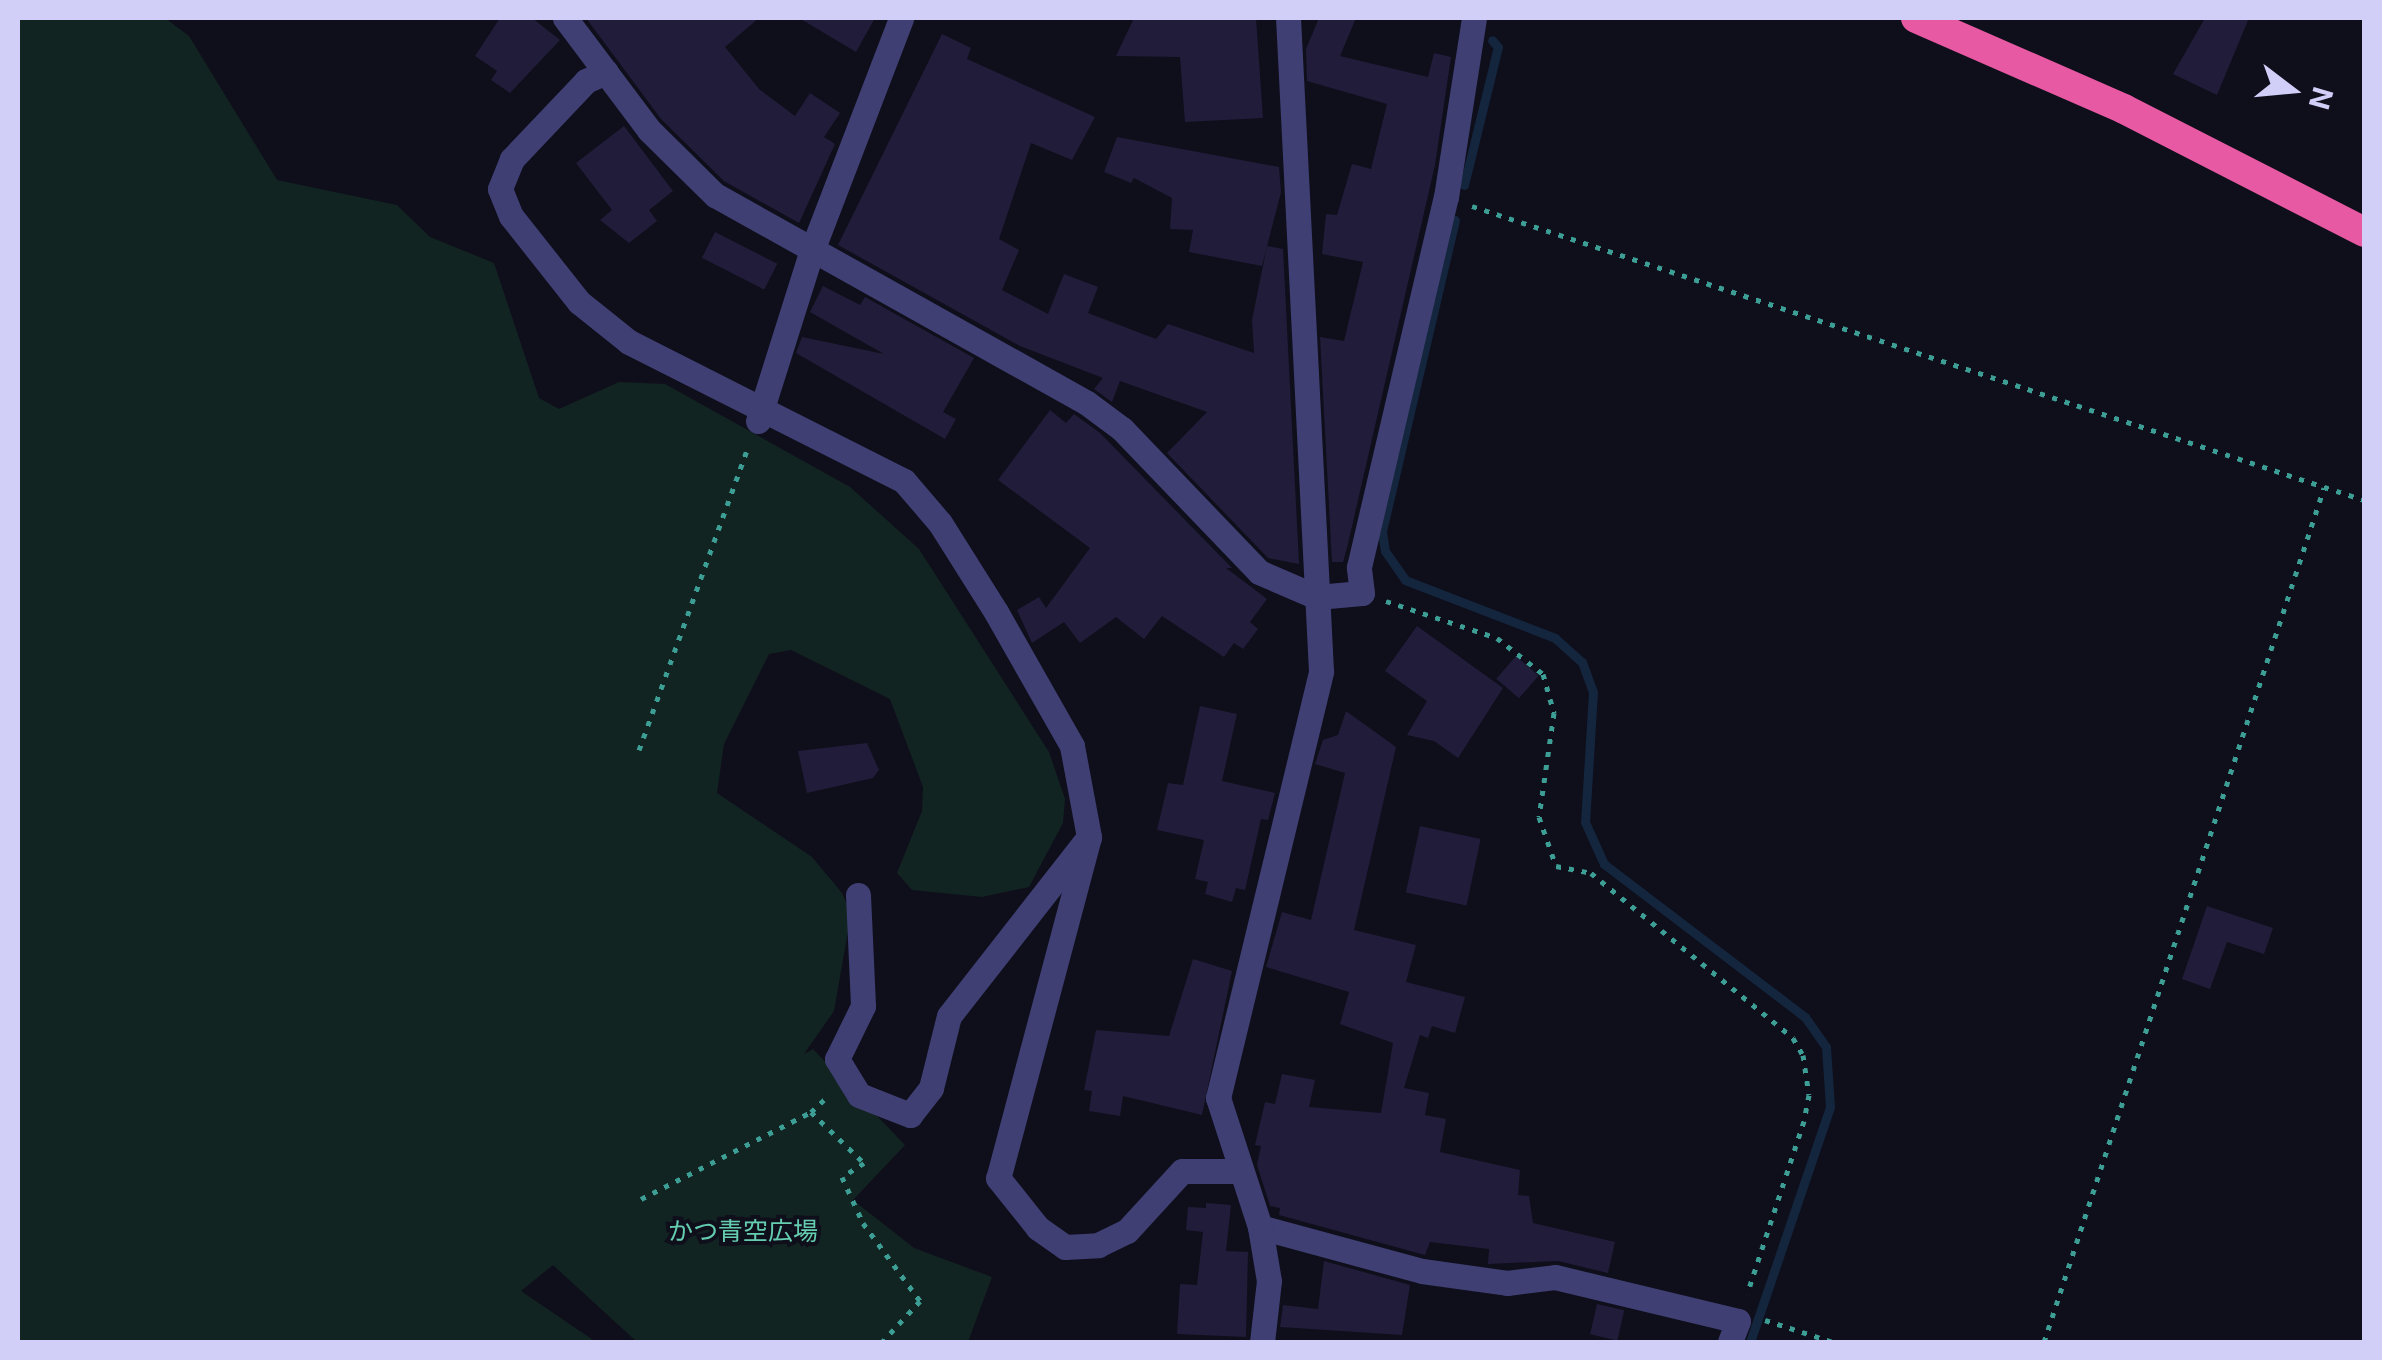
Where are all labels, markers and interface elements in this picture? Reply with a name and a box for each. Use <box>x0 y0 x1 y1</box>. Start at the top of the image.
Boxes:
north arrow <box>2242 40 2342 140</box>
text: N <box>2302 83 2340 113</box>
park label: かつ青空広場 <box>668 1216 818 1246</box>

